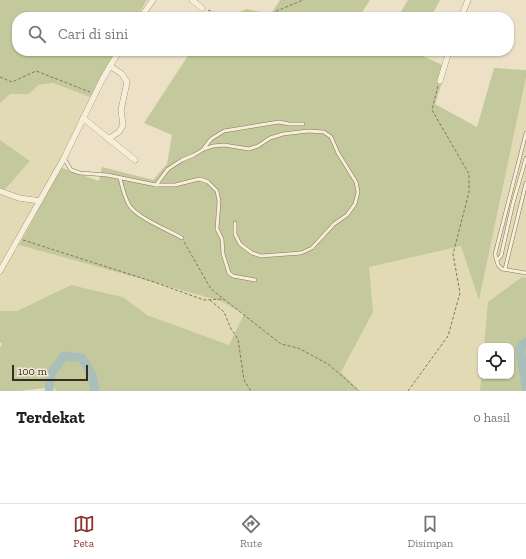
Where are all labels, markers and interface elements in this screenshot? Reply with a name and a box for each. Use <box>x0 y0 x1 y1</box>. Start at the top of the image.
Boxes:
search box <box>12 12 514 56</box>
icon: search <box>26 23 48 45</box>
text: Cari di sini <box>58 25 128 43</box>
map controls <box>478 343 514 379</box>
button: locate <box>478 343 514 379</box>
scale bar <box>12 363 88 382</box>
text: 100 m <box>18 365 47 378</box>
text: Terdekat <box>16 407 85 427</box>
text: 0 hasil <box>473 410 510 425</box>
tab: Peta <box>73 513 95 550</box>
tab: Rute <box>240 513 262 550</box>
tab: Disimpan <box>407 513 453 550</box>

